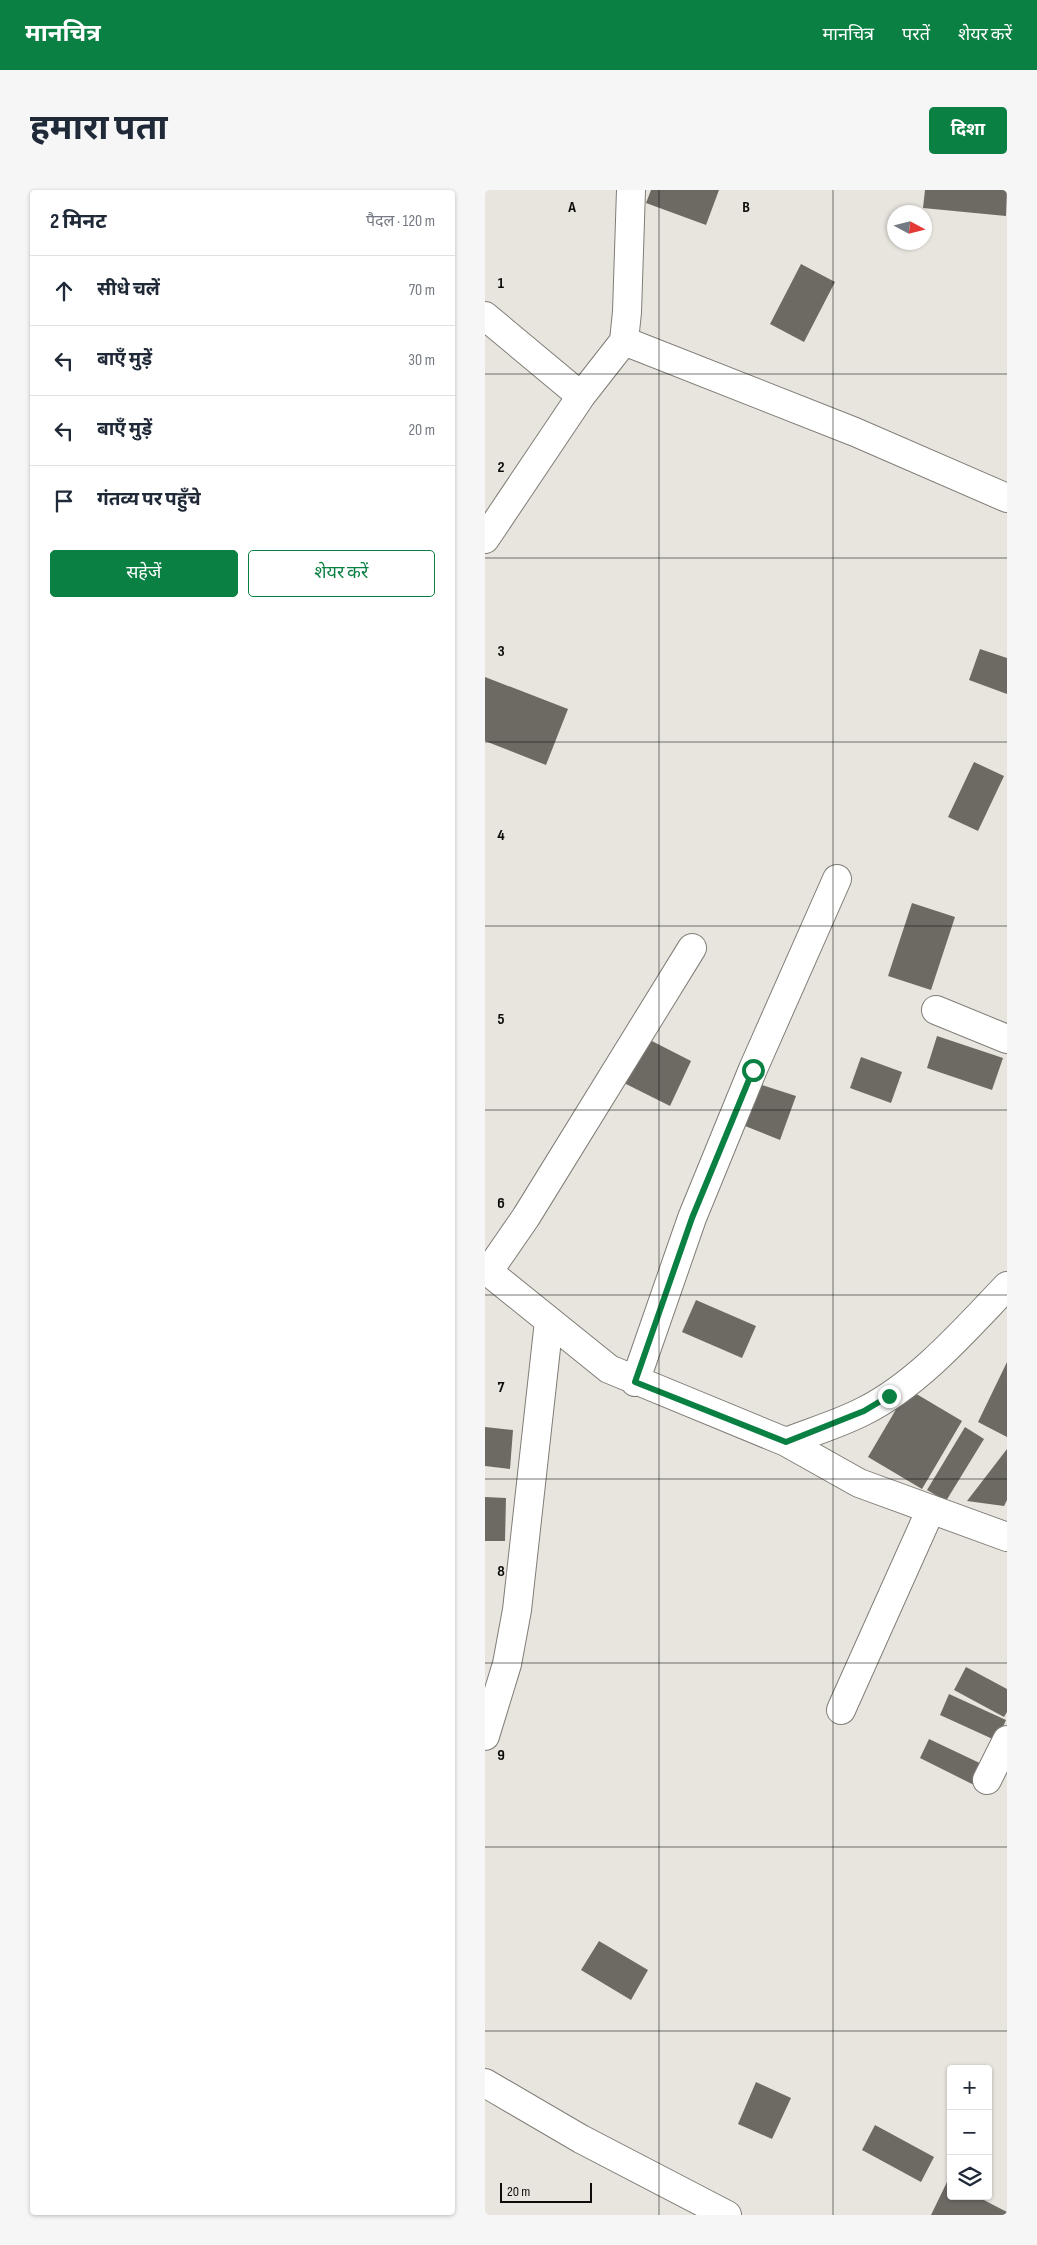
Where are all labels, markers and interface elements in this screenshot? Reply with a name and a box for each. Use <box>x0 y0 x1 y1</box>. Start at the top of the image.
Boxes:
text: मानचित्र <box>25 19 101 48</box>
text: मानचित्र <box>823 24 874 45</box>
text: परतें <box>902 24 930 45</box>
text: शेयर करें <box>958 24 1012 45</box>
text: हमारा पता <box>30 107 168 150</box>
button: दिशा <box>929 107 1007 154</box>
text: A <box>567 198 576 217</box>
text: B <box>742 198 750 217</box>
north arrow <box>887 205 932 250</box>
text: 2 मिनट <box>50 209 107 234</box>
text: पैदल · 120 m <box>366 212 435 231</box>
text: 1 <box>498 274 505 293</box>
icon: ahead <box>50 277 78 305</box>
text: सीधे चलें <box>97 278 160 301</box>
text: 70 m <box>409 281 435 300</box>
icon: left <box>50 347 78 375</box>
text: बाएँ मुड़ें <box>97 348 152 371</box>
text: 30 m <box>408 351 435 370</box>
icon: left <box>50 417 78 445</box>
text: बाएँ मुड़ें <box>97 418 152 441</box>
text: 20 m <box>408 421 435 440</box>
text: 2 <box>497 458 505 477</box>
icon: arrive <box>50 487 78 515</box>
text: गंतव्य पर पहुँचे <box>97 488 201 511</box>
button: सहेजें <box>50 550 238 597</box>
button: शेयर करें <box>248 550 435 597</box>
text: 3 <box>497 642 505 661</box>
text: 4 <box>497 826 505 845</box>
text: 5 <box>497 1010 505 1029</box>
route start <box>742 1059 765 1082</box>
text: 6 <box>497 1194 505 1213</box>
text: 7 <box>498 1378 505 1397</box>
route end <box>878 1385 901 1408</box>
text: 8 <box>497 1562 505 1581</box>
text: 9 <box>497 1746 505 1765</box>
map controls <box>947 2065 992 2200</box>
button: + <box>947 2065 992 2110</box>
button: − <box>947 2110 992 2155</box>
button: layers <box>947 2155 992 2200</box>
scale bar <box>500 2180 593 2203</box>
text: 20 m <box>507 2183 530 2200</box>

